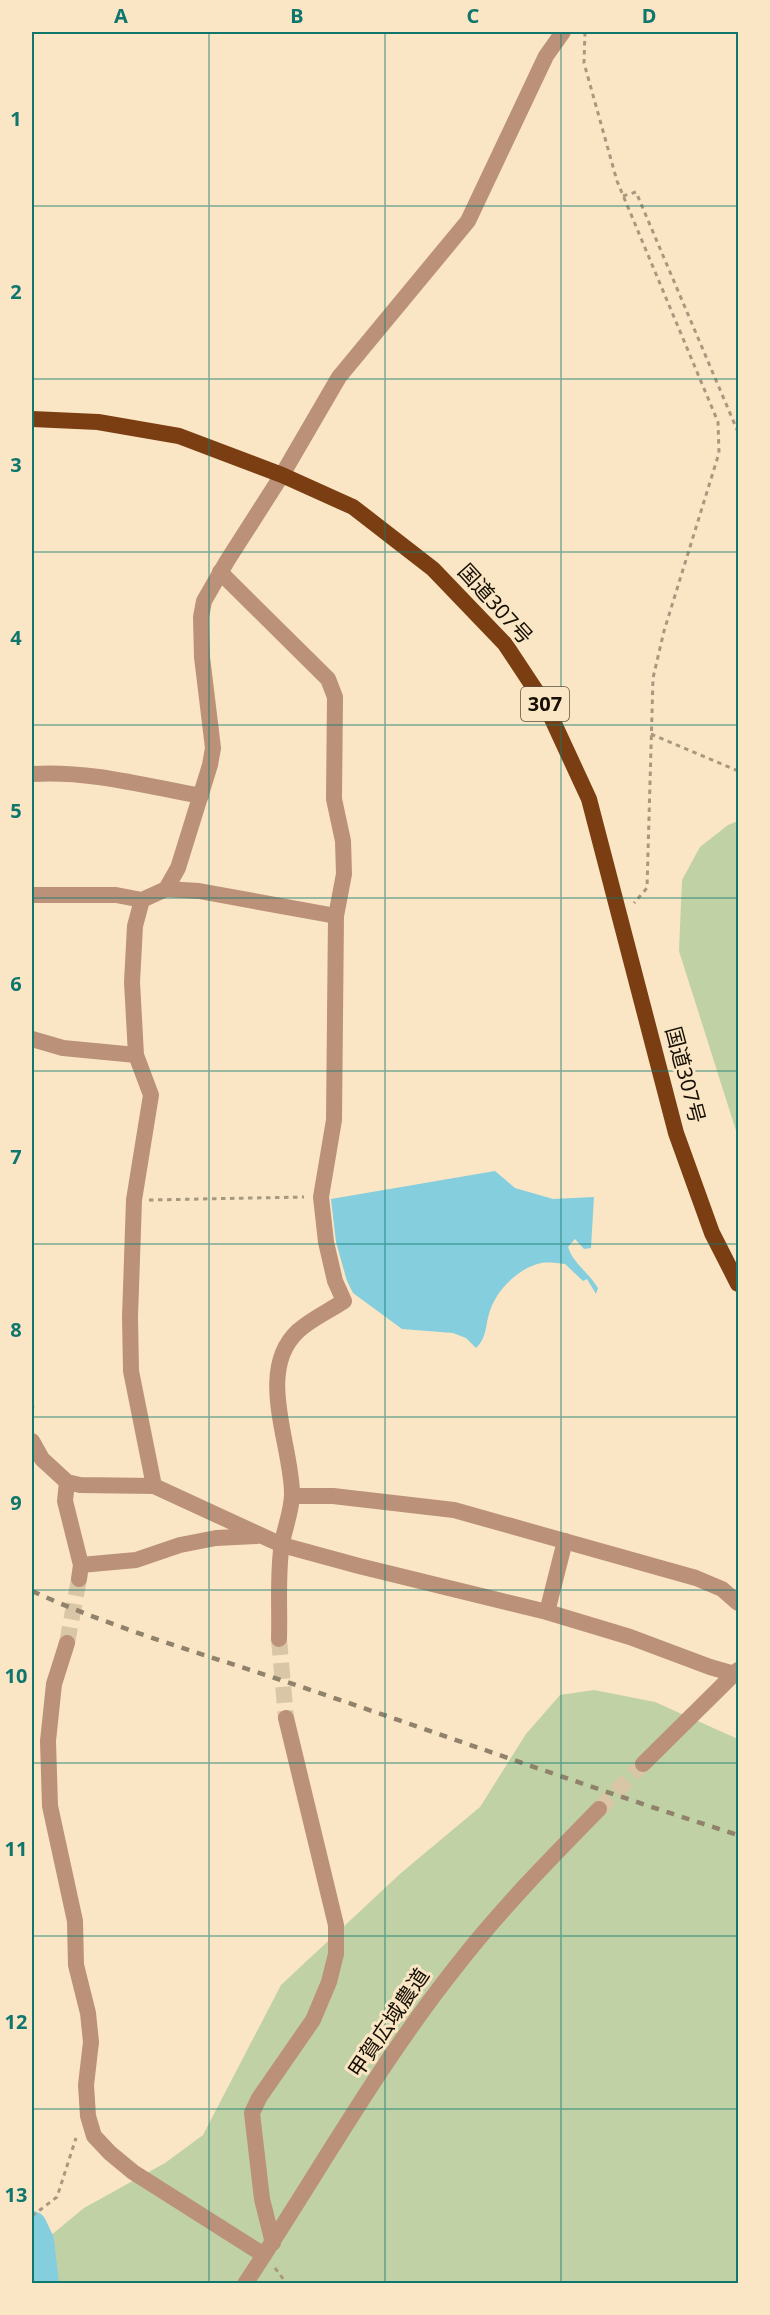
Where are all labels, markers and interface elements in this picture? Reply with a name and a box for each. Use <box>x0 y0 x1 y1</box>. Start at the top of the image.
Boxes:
text: A <box>114 2 128 29</box>
text: B <box>290 2 304 29</box>
text: C <box>467 2 480 29</box>
text: D <box>642 2 656 29</box>
text: 1 <box>10 105 22 132</box>
text: 2 <box>10 278 22 305</box>
text: 3 <box>10 451 22 478</box>
street label: 国道307号 <box>452 557 539 650</box>
text: 4 <box>10 624 22 651</box>
road number: 307 <box>521 687 569 721</box>
text: 5 <box>10 797 22 824</box>
text: 6 <box>10 970 22 997</box>
street label: 国道307号 <box>660 1023 712 1126</box>
text: 7 <box>10 1143 22 1170</box>
text: 8 <box>10 1316 22 1343</box>
text: 9 <box>10 1489 22 1516</box>
text: 10 <box>5 1662 27 1689</box>
text: 11 <box>5 1835 27 1862</box>
street label: 甲賀広域農道 <box>341 1962 435 2082</box>
text: 12 <box>5 2008 27 2035</box>
text: 13 <box>5 2181 27 2208</box>

